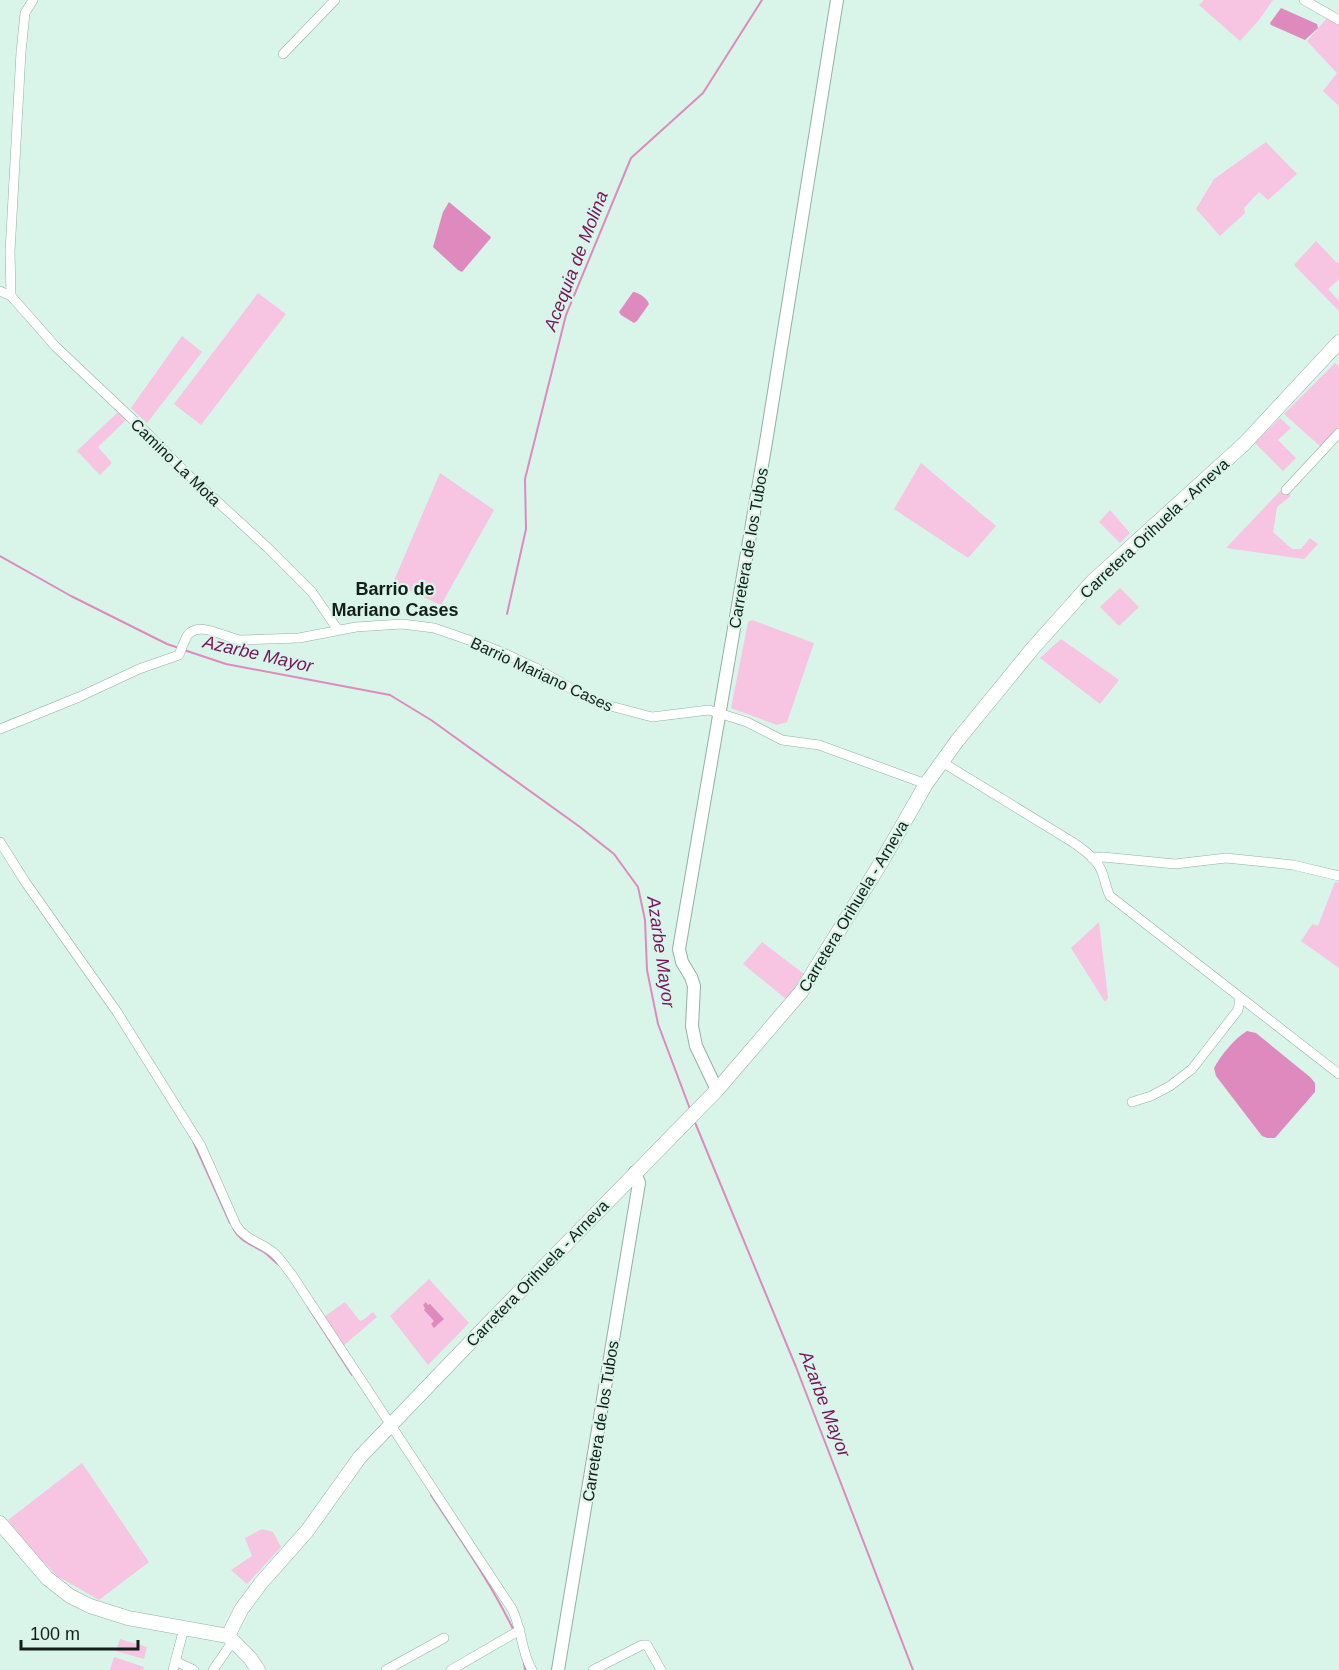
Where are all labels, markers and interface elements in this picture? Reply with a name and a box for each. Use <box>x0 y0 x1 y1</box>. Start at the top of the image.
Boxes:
water label: Acequia de Molina <box>540 188 612 335</box>
street label: Camino La Mota <box>128 415 224 509</box>
street label: Carretera Orihuela - Arneva <box>1077 455 1232 602</box>
street label: Carretera de los Tubos <box>726 466 771 630</box>
district label: Barrio de Mariano Cases <box>331 579 459 620</box>
water label: Azarbe Mayor <box>200 631 316 677</box>
street label: Barrio Mariano Cases <box>468 634 615 715</box>
street label: Carretera Orihuela - Arneva <box>796 818 911 995</box>
water label: Azarbe Mayor <box>643 894 679 1010</box>
street label: Carretera Orihuela - Arneva <box>463 1197 612 1350</box>
street label: Carretera de los Tubos <box>579 1339 622 1503</box>
water label: Azarbe Mayor <box>795 1347 855 1461</box>
scale bar <box>21 1613 138 1651</box>
text: 100 m <box>30 1624 80 1644</box>

